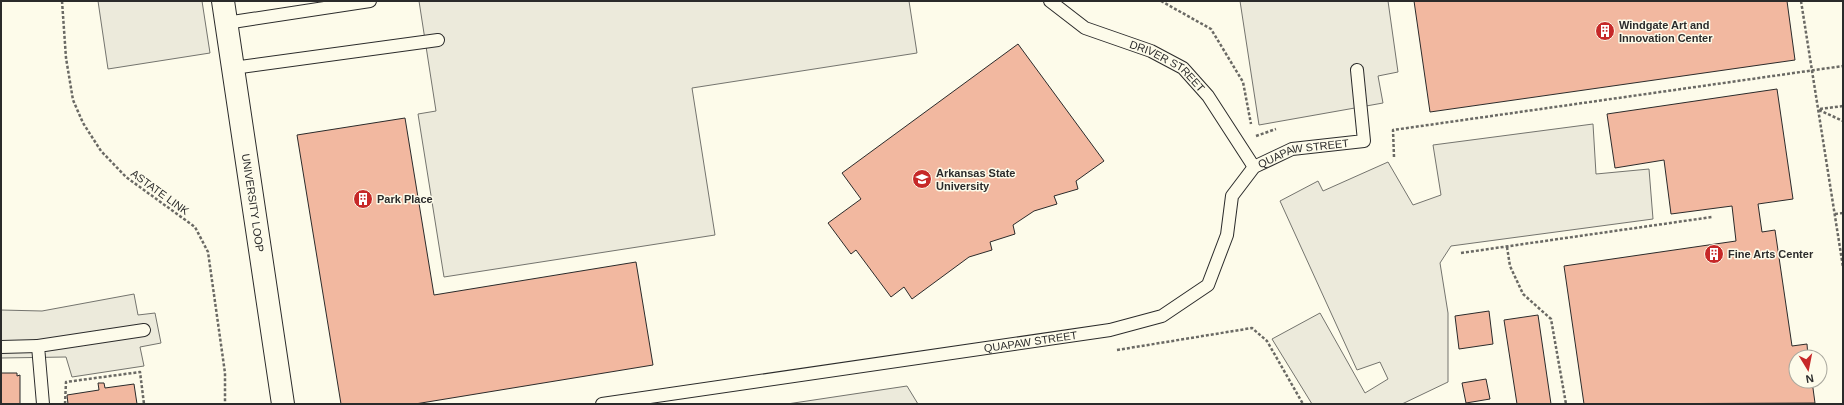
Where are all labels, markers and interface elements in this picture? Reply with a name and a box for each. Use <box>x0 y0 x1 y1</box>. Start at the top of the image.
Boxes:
place label: Windgate Art and Innovation Center <box>1619 19 1713 44</box>
building icon: Windgate Art and Innovation Center <box>1594 20 1616 42</box>
street label: DRIVER STREET <box>1128 38 1207 94</box>
street label: QUAPAW STREET <box>1256 137 1350 170</box>
street label: UNIVERSITY LOOP <box>240 153 266 253</box>
street label: ASTATE LINK <box>129 167 192 217</box>
place label: Arkansas State University <box>936 167 1016 192</box>
school or university icon: Arkansas State University <box>911 168 933 190</box>
building icon: Park Place <box>352 188 374 210</box>
place label: Park Place <box>377 193 433 205</box>
building icon: Fine Arts Center <box>1703 243 1725 265</box>
place label: Fine Arts Center <box>1728 248 1814 260</box>
street label: QUAPAW STREET <box>983 329 1078 354</box>
north arrow <box>1788 349 1828 389</box>
text: N <box>1805 372 1815 385</box>

